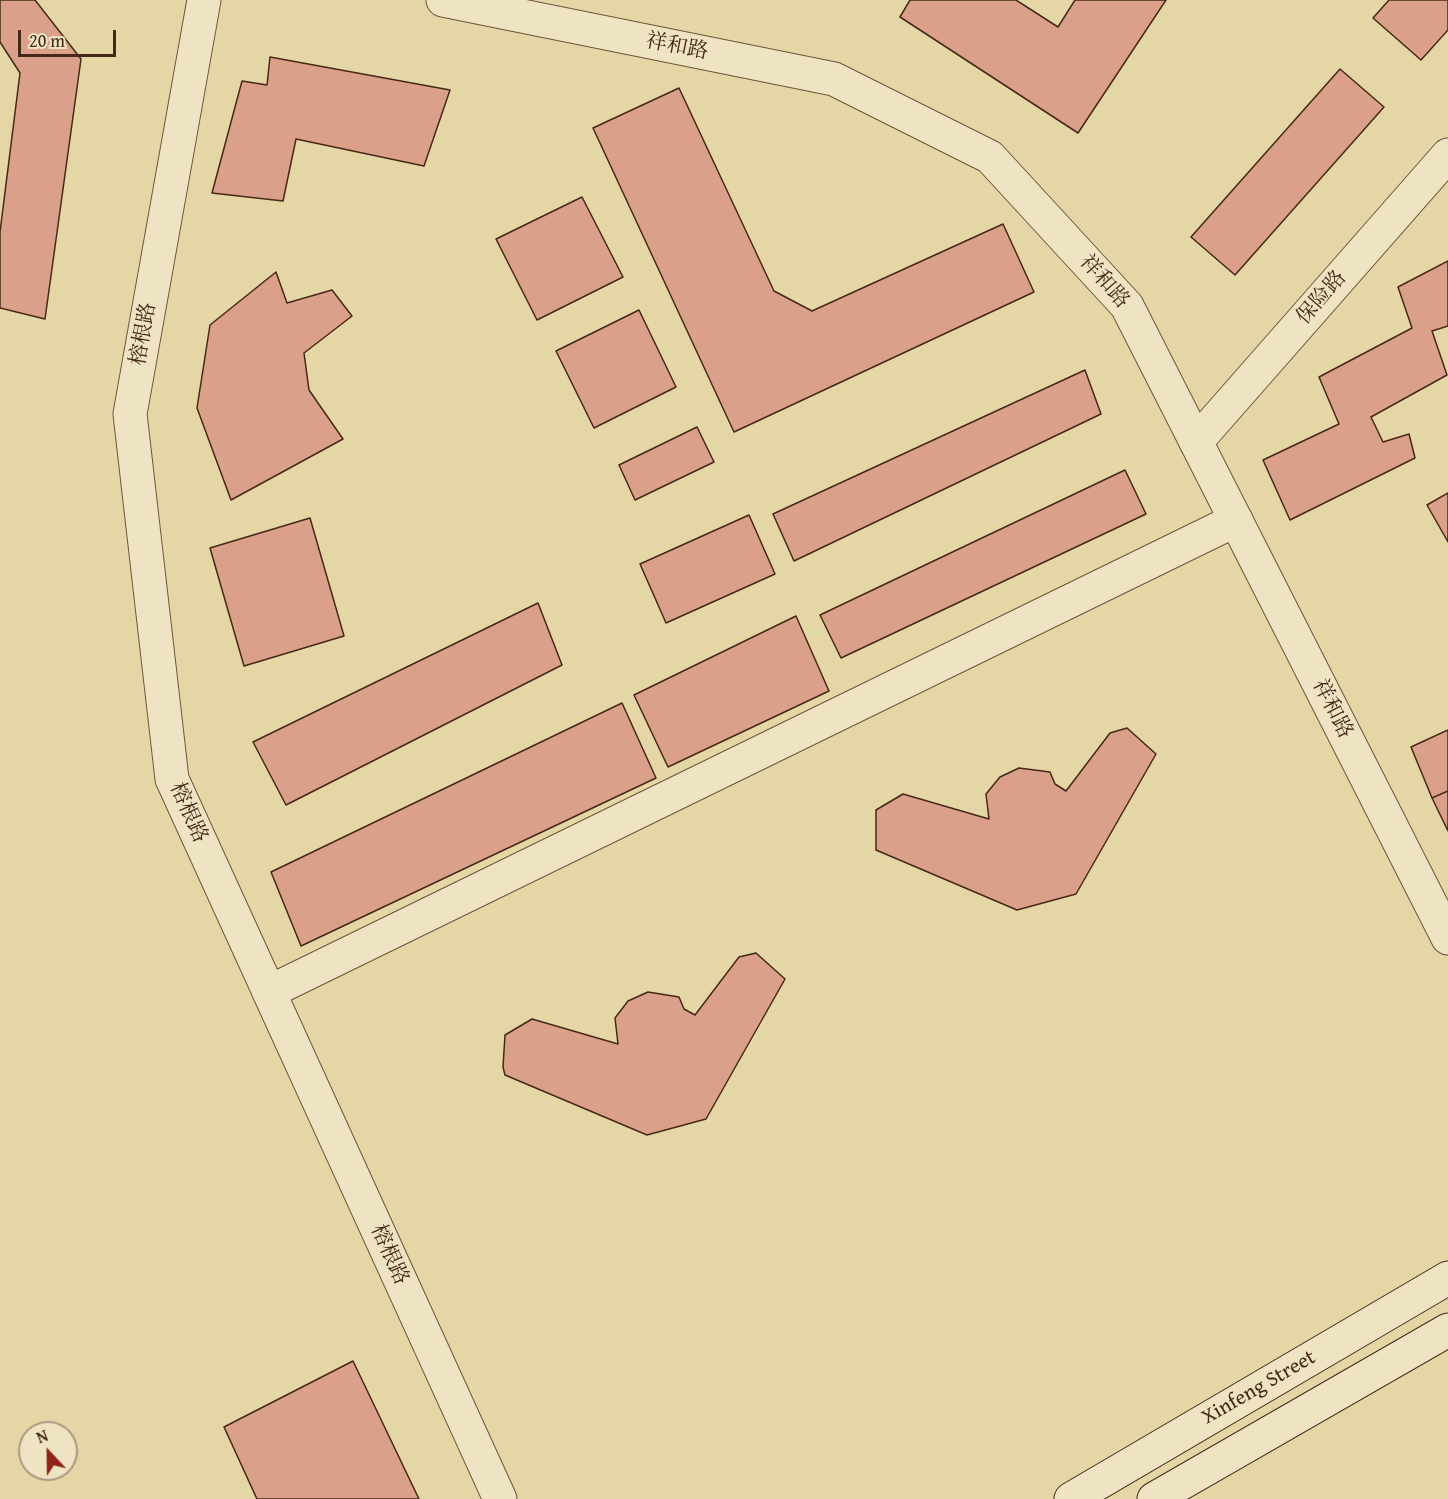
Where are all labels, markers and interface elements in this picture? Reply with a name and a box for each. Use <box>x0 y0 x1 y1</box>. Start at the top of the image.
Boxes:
scale bar <box>21 18 118 56</box>
text: 20 m <box>29 27 65 54</box>
street label: 祥和路 <box>644 29 710 65</box>
street label: 祥和路 <box>1074 250 1134 314</box>
street label: 保险路 <box>1292 266 1352 330</box>
street label: 榕根路 <box>126 301 162 367</box>
street label: 祥和路 <box>1306 675 1358 743</box>
street label: 榕根路 <box>164 779 212 847</box>
street label: 榕根路 <box>365 1221 413 1289</box>
street label: Xinfeng Street <box>1198 1345 1320 1431</box>
north arrow <box>18 1421 78 1481</box>
text: N <box>33 1423 51 1449</box>

